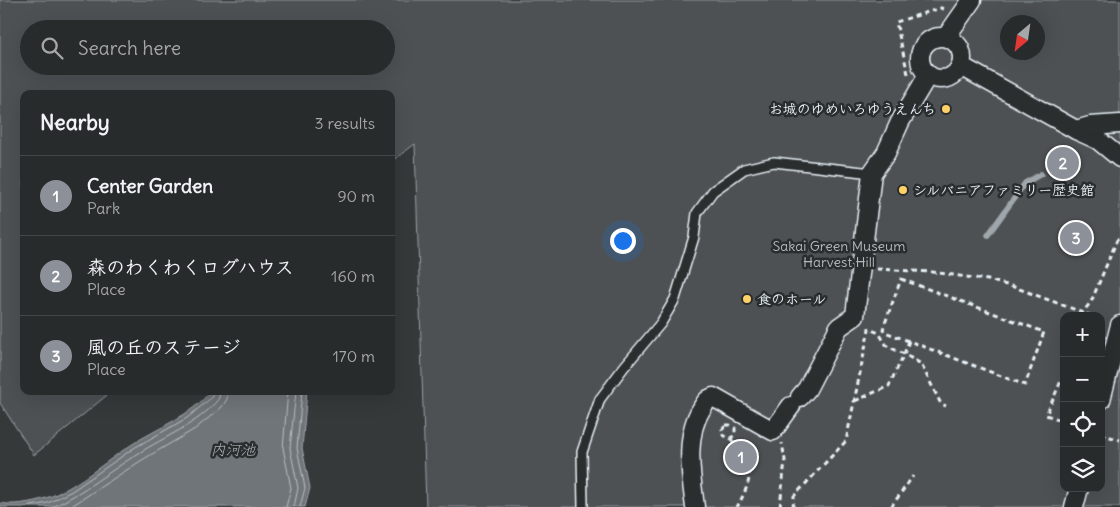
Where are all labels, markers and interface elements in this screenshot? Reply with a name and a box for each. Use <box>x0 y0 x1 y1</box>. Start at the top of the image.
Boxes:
north arrow <box>1000 15 1045 60</box>
search box <box>20 20 395 75</box>
icon: search <box>38 34 66 62</box>
text: Search here <box>78 36 181 60</box>
place label: お城のゆめいろゆうえんち <box>769 100 936 118</box>
marker: お城のゆめいろゆうえんち <box>940 103 952 115</box>
text: Nearby <box>40 109 110 136</box>
text: 3 results <box>315 113 375 133</box>
pin: 2 <box>1047 144 1079 182</box>
text: Center Garden <box>87 174 213 198</box>
place label: シルバニアファミリー歴史館 <box>913 181 1094 199</box>
marker: シルバニアファミリー歴史館 <box>897 184 909 196</box>
text: 1 <box>53 186 59 206</box>
text: 90 m <box>337 186 375 206</box>
text: Park <box>87 198 120 218</box>
pin: 3 <box>1060 219 1092 257</box>
your location <box>610 228 636 254</box>
park label: Sakai Green Museum Harvest Hill <box>772 237 906 271</box>
text: 森のわくわくログハウス <box>87 255 294 279</box>
text: 2 <box>52 266 60 286</box>
text: 160 m <box>331 266 375 286</box>
text: Place <box>87 279 126 299</box>
place label: 食のホール <box>757 290 826 308</box>
marker: 食のホール <box>741 293 753 305</box>
map controls <box>1060 312 1105 492</box>
button: + <box>1060 312 1105 357</box>
text: 風の丘のステージ <box>87 335 240 359</box>
text: 3 <box>51 346 61 366</box>
text: 170 m <box>332 346 375 366</box>
button: − <box>1060 357 1105 402</box>
text: Place <box>87 359 126 379</box>
button: locate <box>1060 402 1105 447</box>
pin: 1 <box>725 438 757 476</box>
water label: 内河池 <box>210 440 256 459</box>
button: layers <box>1060 447 1105 492</box>

